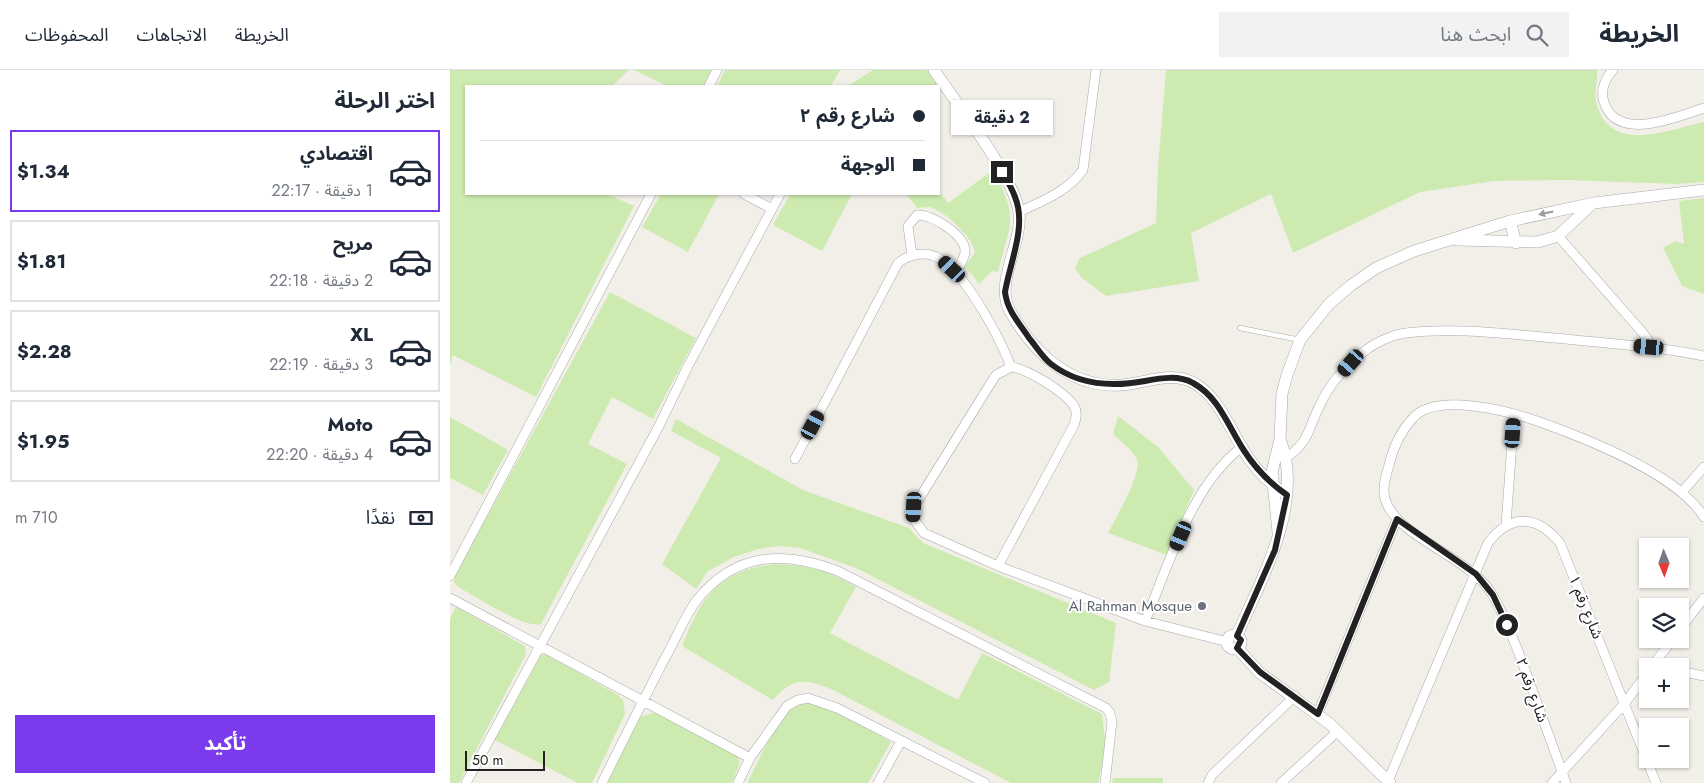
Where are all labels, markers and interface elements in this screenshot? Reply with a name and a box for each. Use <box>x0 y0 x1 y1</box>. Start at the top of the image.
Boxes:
search box <box>1219 12 1569 57</box>
text: الخريطة <box>1599 16 1679 51</box>
text: ابحث هنا <box>1440 21 1511 48</box>
icon: search <box>1523 21 1551 49</box>
text: المحفوظات <box>25 22 109 48</box>
text: الاتجاهات <box>137 22 207 48</box>
text: الخريطة <box>235 22 289 48</box>
text: اختر الرحلة <box>334 84 435 116</box>
callout: 2 دقيقة <box>951 99 1053 134</box>
text: شارع رقم ٢ <box>800 102 895 129</box>
text: 2 دقيقة <box>974 106 1030 129</box>
text: اقتصادي <box>300 140 373 167</box>
icon: car <box>388 149 433 194</box>
text: الوجهة <box>841 151 895 178</box>
text: $1.34 <box>17 158 70 185</box>
route end <box>991 161 1013 183</box>
text: 1 دقيقة · 22:17 <box>272 179 373 202</box>
one-way arrow <box>1537 209 1553 217</box>
text: مريح <box>333 230 373 257</box>
icon: car <box>388 239 433 284</box>
text: $1.81 <box>17 248 66 275</box>
car <box>935 253 968 285</box>
text: 2 دقيقة · 22:18 <box>269 269 373 292</box>
text: XL <box>350 321 373 348</box>
icon: car <box>388 329 433 374</box>
text: $2.28 <box>17 338 72 365</box>
car <box>1633 338 1664 356</box>
car <box>1335 347 1366 379</box>
text: 3 دقيقة · 22:19 <box>269 353 373 376</box>
car <box>799 408 826 442</box>
text: Moto <box>328 411 373 438</box>
car <box>1504 418 1521 448</box>
icon: car <box>388 419 433 464</box>
text: $1.95 <box>17 428 70 455</box>
text: 4 دقيقة · 22:20 <box>266 443 373 466</box>
car <box>905 492 922 522</box>
text: نقدًا <box>366 504 395 531</box>
icon: cash <box>407 504 435 532</box>
text: 710 m <box>15 506 58 529</box>
car <box>1168 519 1193 553</box>
north arrow <box>1639 538 1689 588</box>
map controls <box>1639 538 1689 768</box>
street label: شارع رقم ١ <box>1562 572 1609 643</box>
place label: Al Rahman Mosque <box>1069 595 1192 617</box>
button: layers <box>1639 598 1689 648</box>
marker: Al Rahman Mosque <box>1196 600 1208 612</box>
route start <box>1496 614 1518 636</box>
street label: شارع رقم ٢ <box>1509 655 1554 726</box>
button: + <box>1639 658 1689 708</box>
button: تأكيد <box>15 715 435 773</box>
button: − <box>1639 718 1689 768</box>
scale bar <box>465 748 545 771</box>
text: 50 m <box>472 750 503 770</box>

